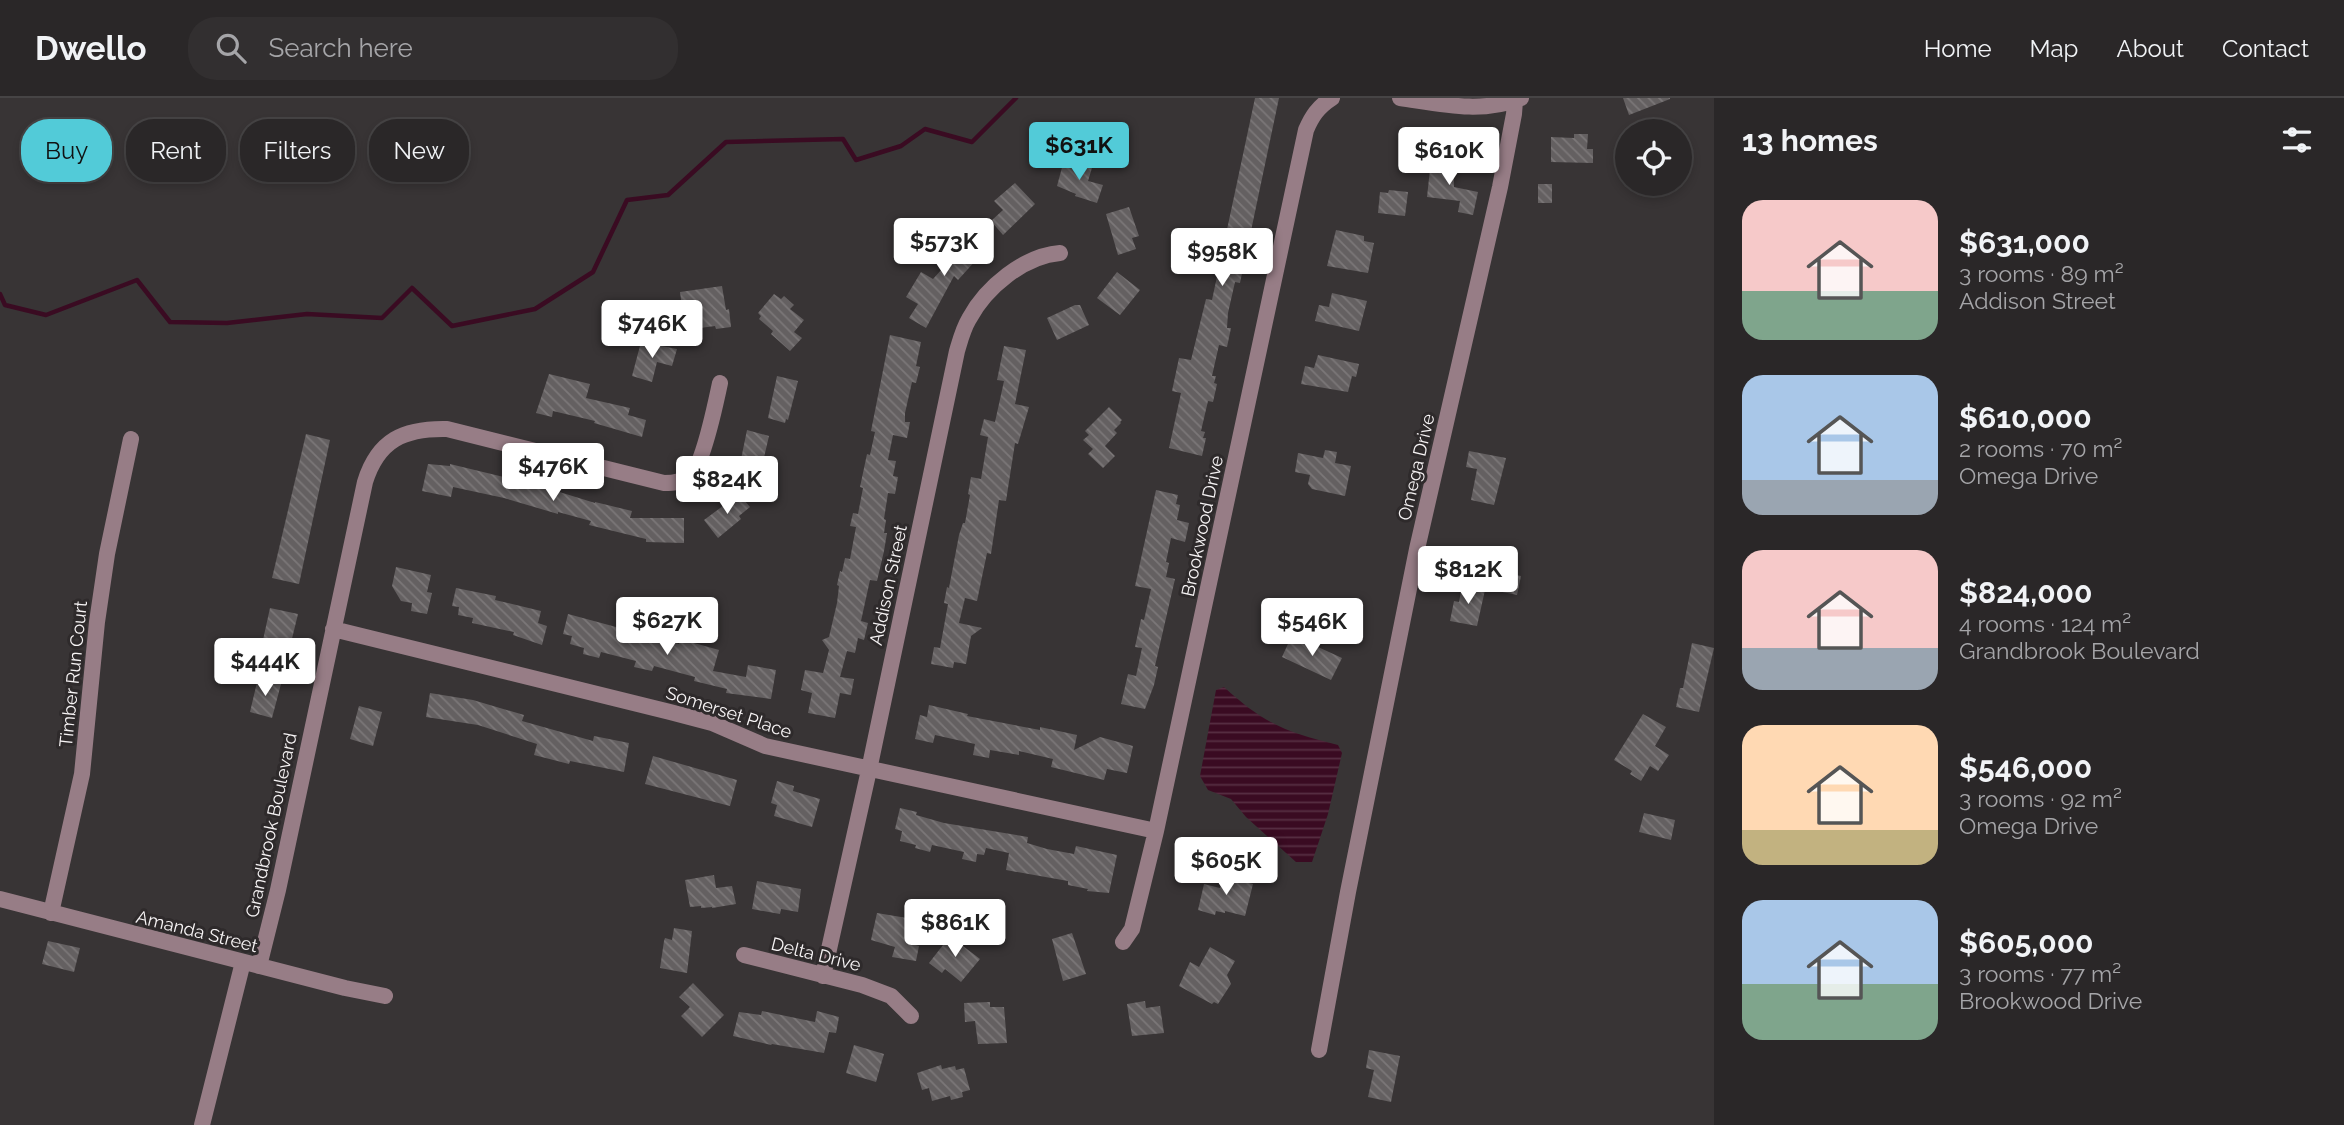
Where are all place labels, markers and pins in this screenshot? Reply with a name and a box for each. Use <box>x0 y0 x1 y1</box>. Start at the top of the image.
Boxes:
pin: $631K <box>1030 122 1128 182</box>
pin: $610K <box>1400 127 1498 187</box>
pin: $573K <box>895 218 993 278</box>
pin: $958K <box>1173 228 1271 288</box>
pin: $746K <box>603 300 701 360</box>
pin: $476K <box>504 444 602 503</box>
pin: $824K <box>678 456 776 516</box>
pin: $812K <box>1419 546 1517 606</box>
pin: $627K <box>618 598 716 657</box>
pin: $546K <box>1263 598 1361 658</box>
pin: $444K <box>216 638 314 698</box>
pin: $605K <box>1177 838 1275 897</box>
pin: $861K <box>906 900 1004 959</box>

